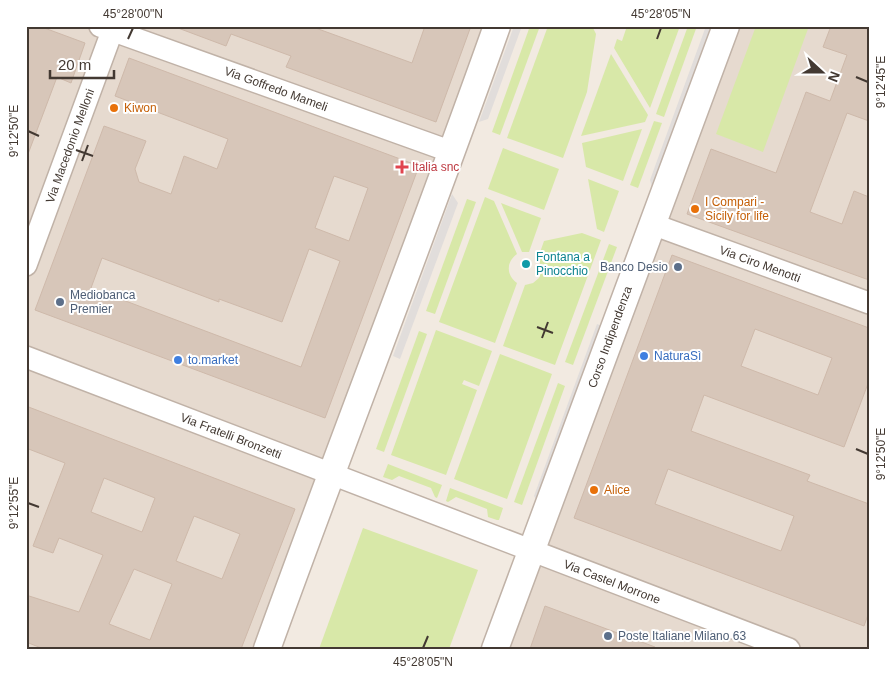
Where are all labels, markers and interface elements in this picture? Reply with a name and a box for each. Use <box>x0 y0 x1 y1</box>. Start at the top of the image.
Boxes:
text: 45°28'00"N <box>103 7 163 21</box>
text: 45°28'05"N <box>631 7 691 21</box>
scale bar <box>50 48 114 80</box>
north arrow <box>798 48 848 98</box>
text: 20 m <box>58 56 91 73</box>
text: 9°12'45"E <box>874 56 888 108</box>
street label: Via Goffredo Mameli <box>222 64 330 114</box>
text: N <box>825 69 843 84</box>
street label: Via Macedonio Melloni <box>43 87 97 205</box>
place label: Kiwon <box>124 101 157 115</box>
marker: Kiwon <box>108 102 120 114</box>
text: 9°12'50"E <box>7 105 21 157</box>
place label: Italia snc <box>412 160 459 174</box>
marker: Italia snc <box>396 161 408 173</box>
place label: I Compari - Sicily for life <box>705 195 769 223</box>
marker: I Compari - Sicily for life <box>689 203 701 215</box>
street label: Via Ciro Menotti <box>718 243 802 285</box>
place label: Fontana a Pinocchio <box>536 250 590 278</box>
marker: Fontana a Pinocchio <box>520 258 532 270</box>
place label: Banco Desio <box>600 260 668 274</box>
marker: Banco Desio <box>672 261 684 273</box>
street label: Corso Indipendenza <box>585 284 635 390</box>
place label: Mediobanca Premier <box>70 288 136 316</box>
marker: Mediobanca Premier <box>54 296 66 308</box>
place label: NaturaSì <box>654 349 701 363</box>
marker: NaturaSì <box>638 350 650 362</box>
place label: to.market <box>188 353 239 367</box>
marker: to.market <box>172 354 184 366</box>
street label: Via Fratelli Bronzetti <box>178 410 284 462</box>
text: 9°12'50"E <box>874 428 888 480</box>
text: 9°12'55"E <box>7 477 21 529</box>
place label: Alice <box>604 483 630 497</box>
marker: Alice <box>588 484 600 496</box>
street label: Via Castel Morrone <box>562 557 663 607</box>
place label: Poste Italiane Milano 63 <box>618 629 746 643</box>
marker: Poste Italiane Milano 63 <box>602 630 614 642</box>
text: 45°28'05"N <box>393 655 453 669</box>

